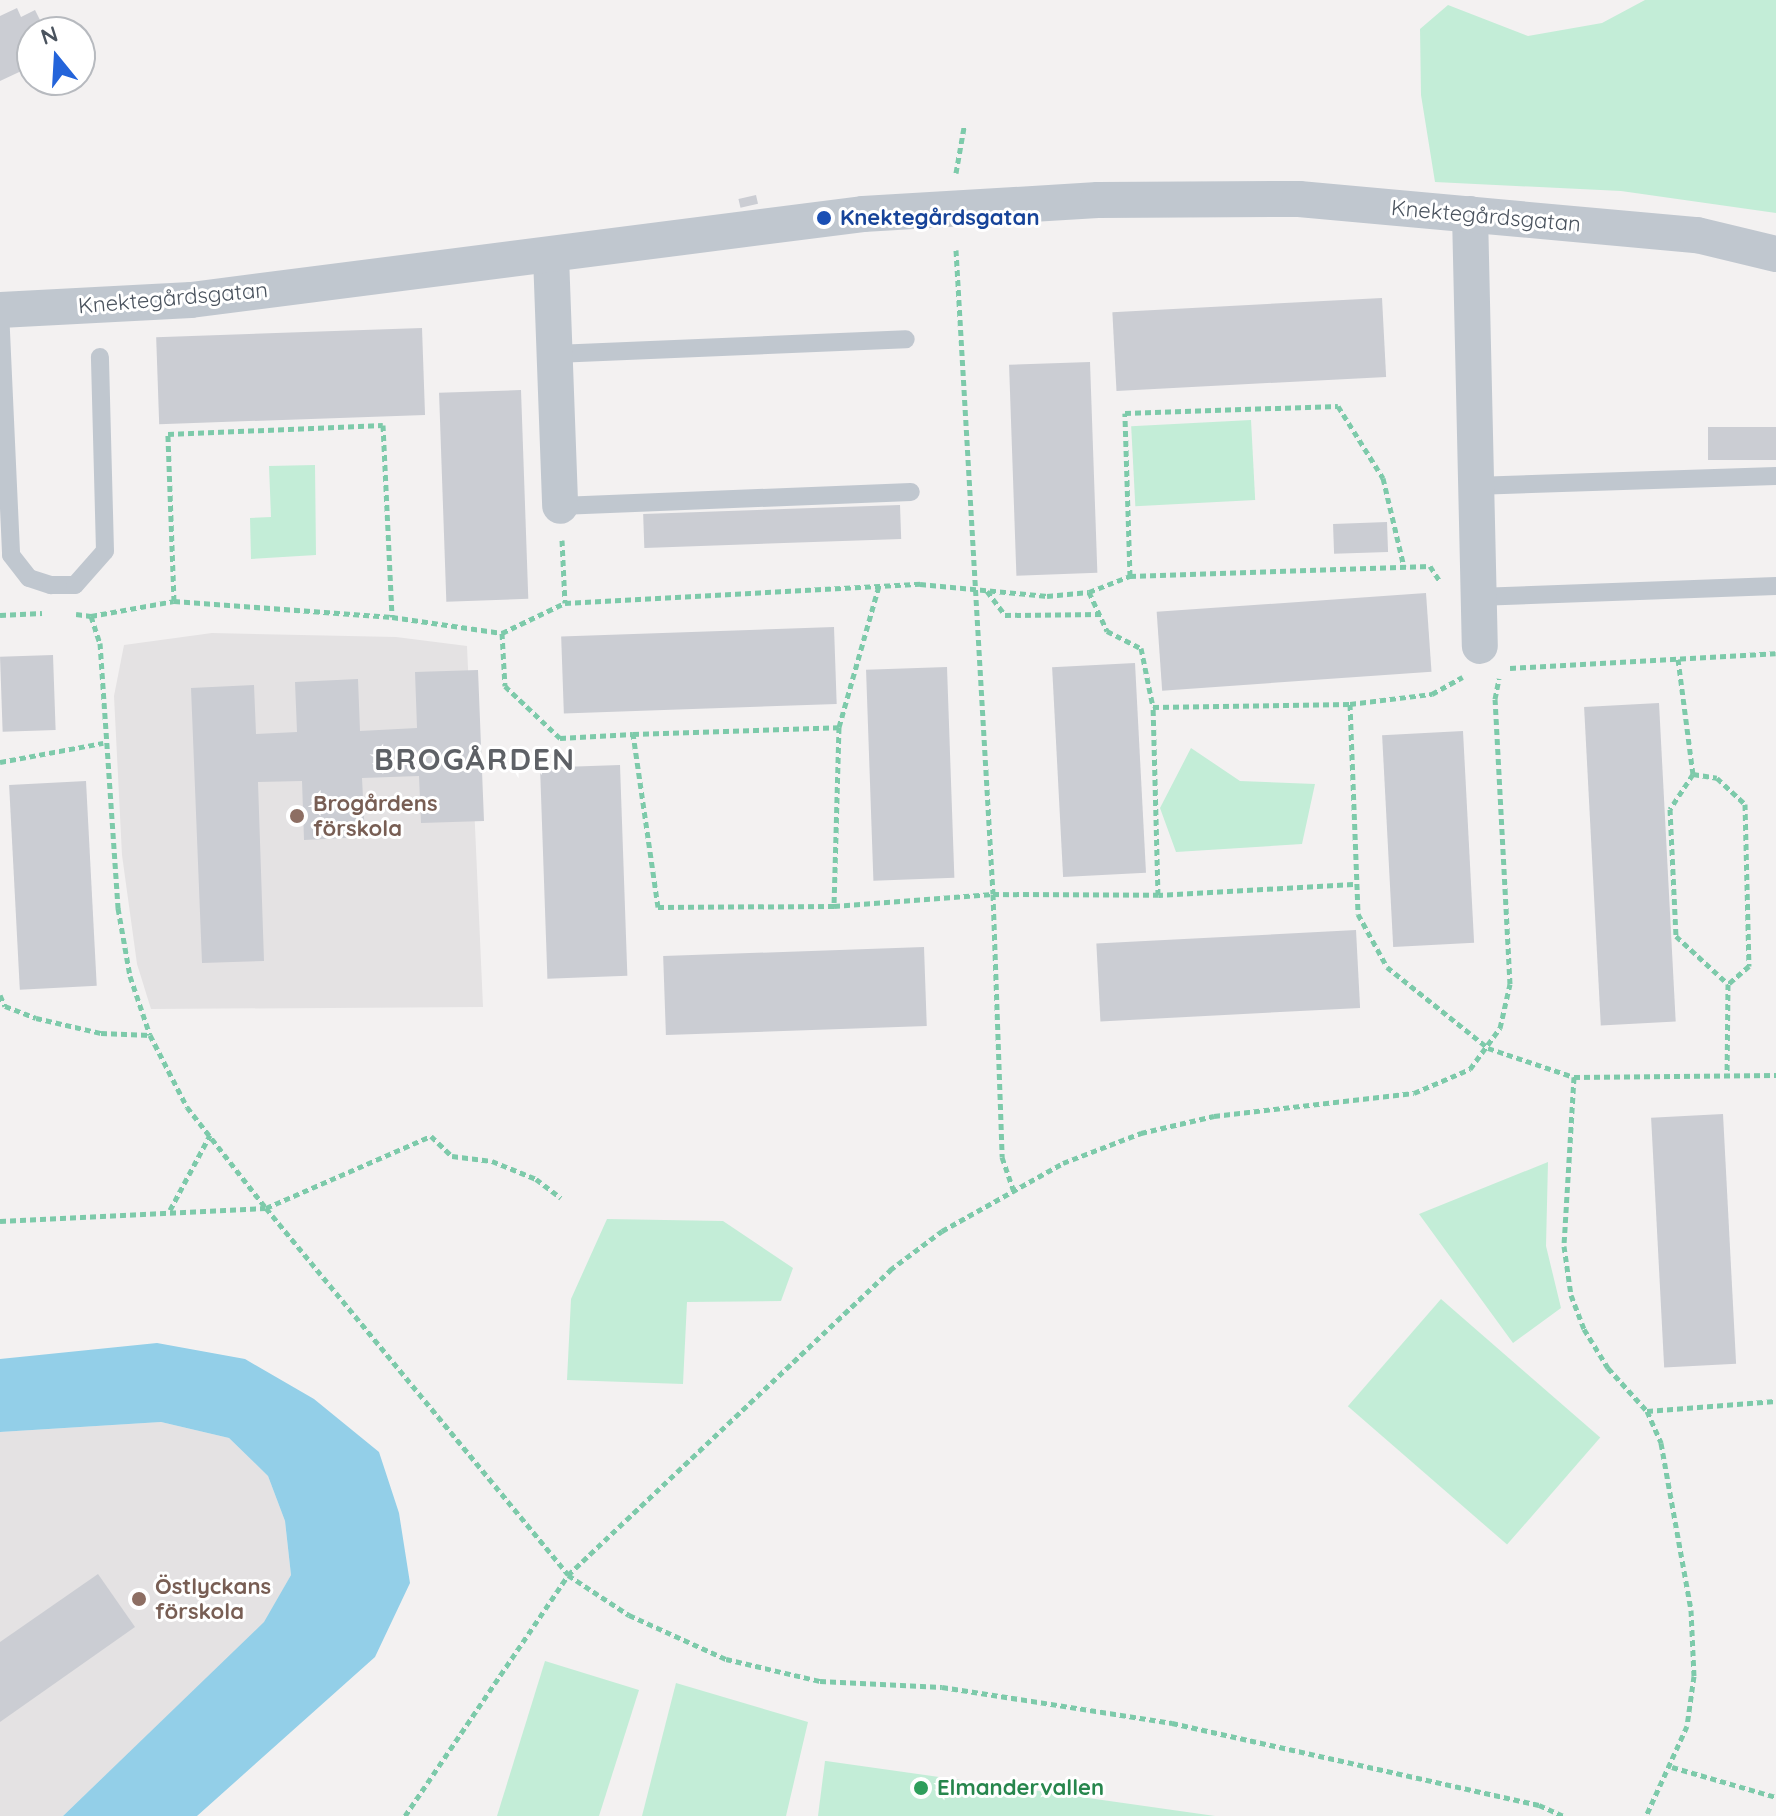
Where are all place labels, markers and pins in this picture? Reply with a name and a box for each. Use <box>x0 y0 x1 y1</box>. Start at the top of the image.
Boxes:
place label: Knektegårdsgatan <box>840 205 1039 231</box>
marker: Knektegårdsgatan <box>815 209 833 227</box>
place label: Brogårdens förskola <box>313 790 438 842</box>
marker: Brogårdens förskola <box>288 807 306 825</box>
place label: Östlyckans förskola <box>155 1573 271 1624</box>
marker: Östlyckans förskola <box>130 1590 148 1608</box>
place label: Elmandervallen <box>937 1775 1104 1801</box>
marker: Elmandervallen <box>912 1779 930 1797</box>

